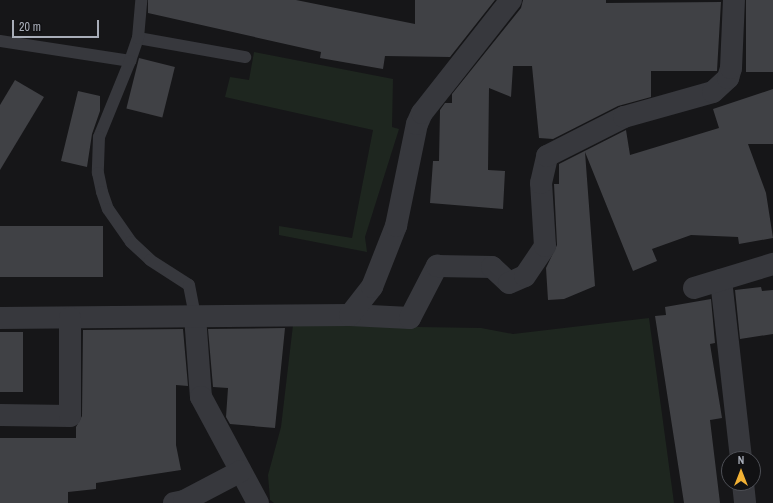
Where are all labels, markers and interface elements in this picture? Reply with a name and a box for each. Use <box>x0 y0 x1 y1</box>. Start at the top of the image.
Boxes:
scale bar <box>14 12 101 38</box>
text: 20 m <box>19 19 41 35</box>
north arrow <box>721 451 761 491</box>
text: N <box>738 453 744 467</box>

